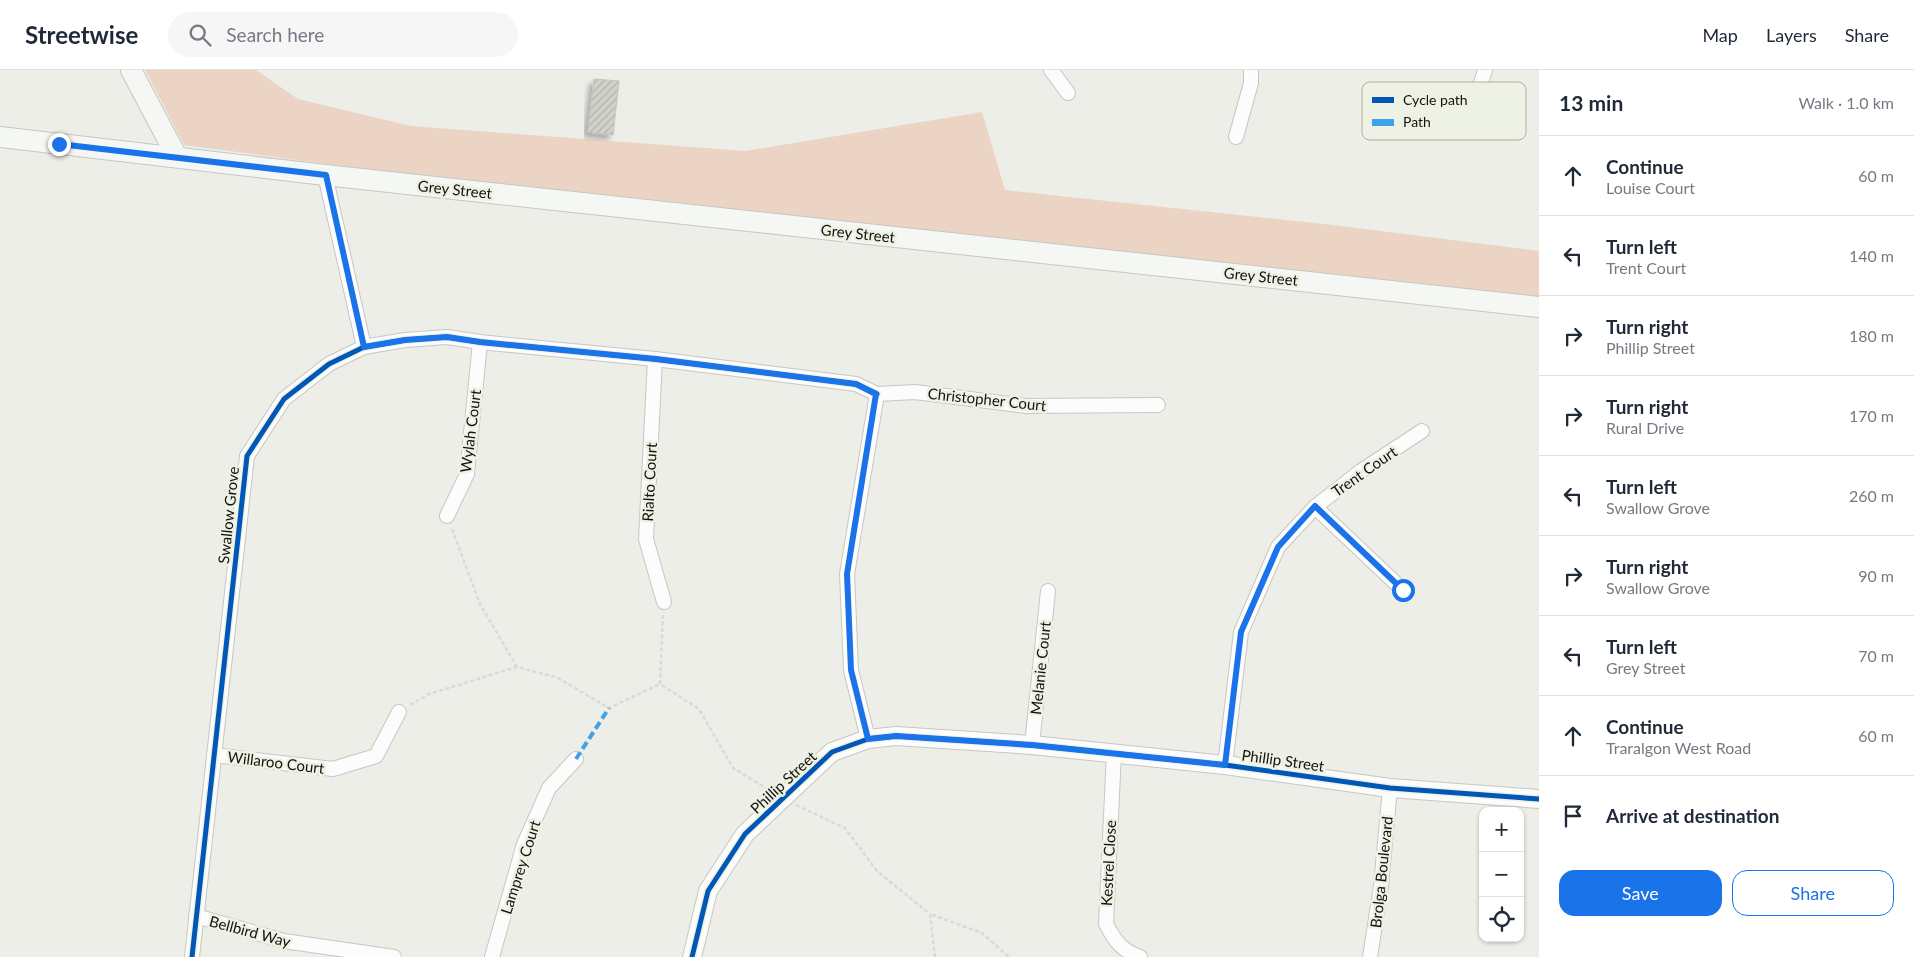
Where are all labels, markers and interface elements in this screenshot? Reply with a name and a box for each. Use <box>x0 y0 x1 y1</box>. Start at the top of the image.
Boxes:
search box <box>168 12 518 57</box>
text: Streetwise <box>25 20 138 49</box>
icon: search <box>186 21 214 49</box>
text: Search here <box>226 23 324 46</box>
text: Map <box>1702 24 1738 46</box>
text: Layers <box>1766 24 1817 46</box>
text: Share <box>1845 24 1889 46</box>
legend <box>1362 82 1526 140</box>
text: 13 min <box>1559 90 1623 115</box>
text: Cycle path <box>1403 91 1468 108</box>
text: Walk · 1.0 km <box>1798 93 1894 112</box>
text: Path <box>1403 113 1431 130</box>
route end <box>48 133 71 156</box>
text: Continue <box>1606 155 1684 178</box>
icon: ahead <box>1559 162 1587 190</box>
text: 60 m <box>1858 166 1894 185</box>
street label: Grey Street <box>417 176 494 202</box>
text: Louise Court <box>1606 178 1695 197</box>
street label: Grey Street <box>820 220 897 246</box>
text: Turn left <box>1606 235 1677 258</box>
icon: left <box>1559 242 1587 270</box>
text: 140 m <box>1849 246 1894 265</box>
text: Trent Court <box>1606 258 1686 277</box>
street label: Grey Street <box>1223 263 1300 289</box>
text: Turn right <box>1606 315 1688 338</box>
icon: right <box>1559 322 1587 350</box>
text: 180 m <box>1849 326 1894 345</box>
text: Phillip Street <box>1606 338 1695 357</box>
street label: Christopher Court <box>927 384 1048 414</box>
street label: Wylah Court <box>456 388 484 474</box>
text: Turn right <box>1606 395 1688 418</box>
icon: right <box>1559 402 1587 430</box>
text: 170 m <box>1849 406 1894 425</box>
text: Rural Drive <box>1606 418 1684 437</box>
street label: Rialto Court <box>638 441 660 522</box>
street label: Trent Court <box>1328 442 1401 500</box>
street label: Swallow Grove <box>214 465 242 564</box>
text: Turn left <box>1606 475 1677 498</box>
icon: left <box>1559 482 1587 510</box>
text: 260 m <box>1849 486 1894 505</box>
text: Swallow Grove <box>1606 498 1710 517</box>
text: Turn right <box>1606 555 1688 578</box>
icon: right <box>1559 562 1587 590</box>
text: 90 m <box>1858 566 1894 585</box>
text: Swallow Grove <box>1606 578 1710 597</box>
route start <box>1392 579 1415 602</box>
street label: Melanie Court <box>1026 620 1054 716</box>
text: Turn left <box>1606 635 1677 658</box>
icon: left <box>1559 642 1587 670</box>
text: 70 m <box>1858 646 1894 665</box>
text: Grey Street <box>1606 658 1685 677</box>
text: Continue <box>1606 715 1684 738</box>
icon: ahead <box>1559 722 1587 750</box>
text: 60 m <box>1858 726 1894 745</box>
text: Traralgon West Road <box>1606 738 1751 757</box>
street label: Phillip Street <box>1240 745 1326 775</box>
street label: Willaroo Court <box>227 747 326 777</box>
street label: Phillip Street <box>746 747 820 817</box>
icon: arrive <box>1559 802 1587 830</box>
text: Arrive at destination <box>1606 804 1779 827</box>
map controls <box>1479 807 1524 942</box>
button: + <box>1479 807 1524 852</box>
street label: Brolga Boulevard <box>1366 815 1396 929</box>
street label: Lamprey Court <box>496 817 544 916</box>
street label: Kestrel Close <box>1097 819 1119 906</box>
button: − <box>1479 852 1524 897</box>
button: Save <box>1559 870 1722 916</box>
button: Share <box>1732 870 1894 916</box>
button: locate <box>1479 897 1524 942</box>
street label: Bellbird Way <box>207 912 293 951</box>

